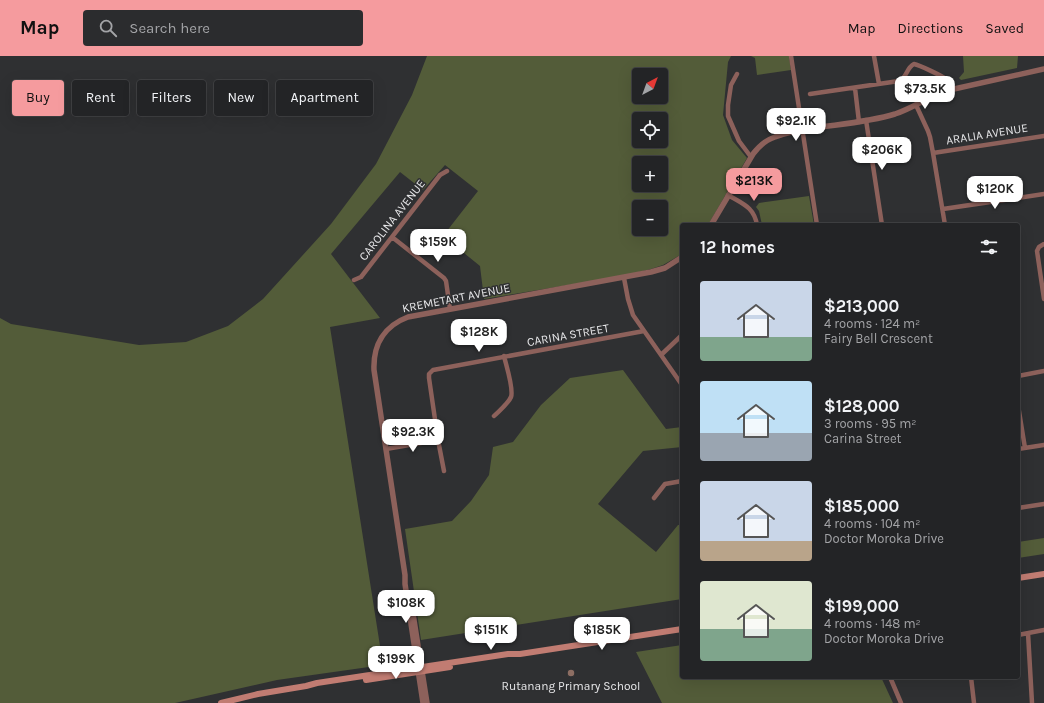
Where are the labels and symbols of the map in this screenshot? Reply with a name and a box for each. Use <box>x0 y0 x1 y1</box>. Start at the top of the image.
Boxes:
north arrow <box>632 68 668 104</box>
pin: $73.5K <box>892 76 958 110</box>
pin: $92.1K <box>763 108 829 142</box>
street label: ARALIA AVENUE <box>945 121 1029 147</box>
pin: $206K <box>854 137 910 171</box>
pin: $213K <box>726 168 782 202</box>
pin: $120K <box>967 176 1023 210</box>
street label: CAROLINA AVENUE <box>356 177 428 263</box>
pin: $159K <box>410 229 466 263</box>
street label: KREMETART AVENUE <box>401 281 511 315</box>
pin: $128K <box>451 319 507 353</box>
street label: CARINA STREET <box>526 321 610 349</box>
pin: $92.3K <box>380 419 446 453</box>
pin: $108K <box>378 590 434 624</box>
pin: $151K <box>463 617 519 651</box>
pin: $185K <box>574 617 630 651</box>
pin: $199K <box>368 646 424 680</box>
marker: Rutanang Primary School <box>566 668 576 678</box>
place label: Rutanang Primary School <box>502 679 640 693</box>

